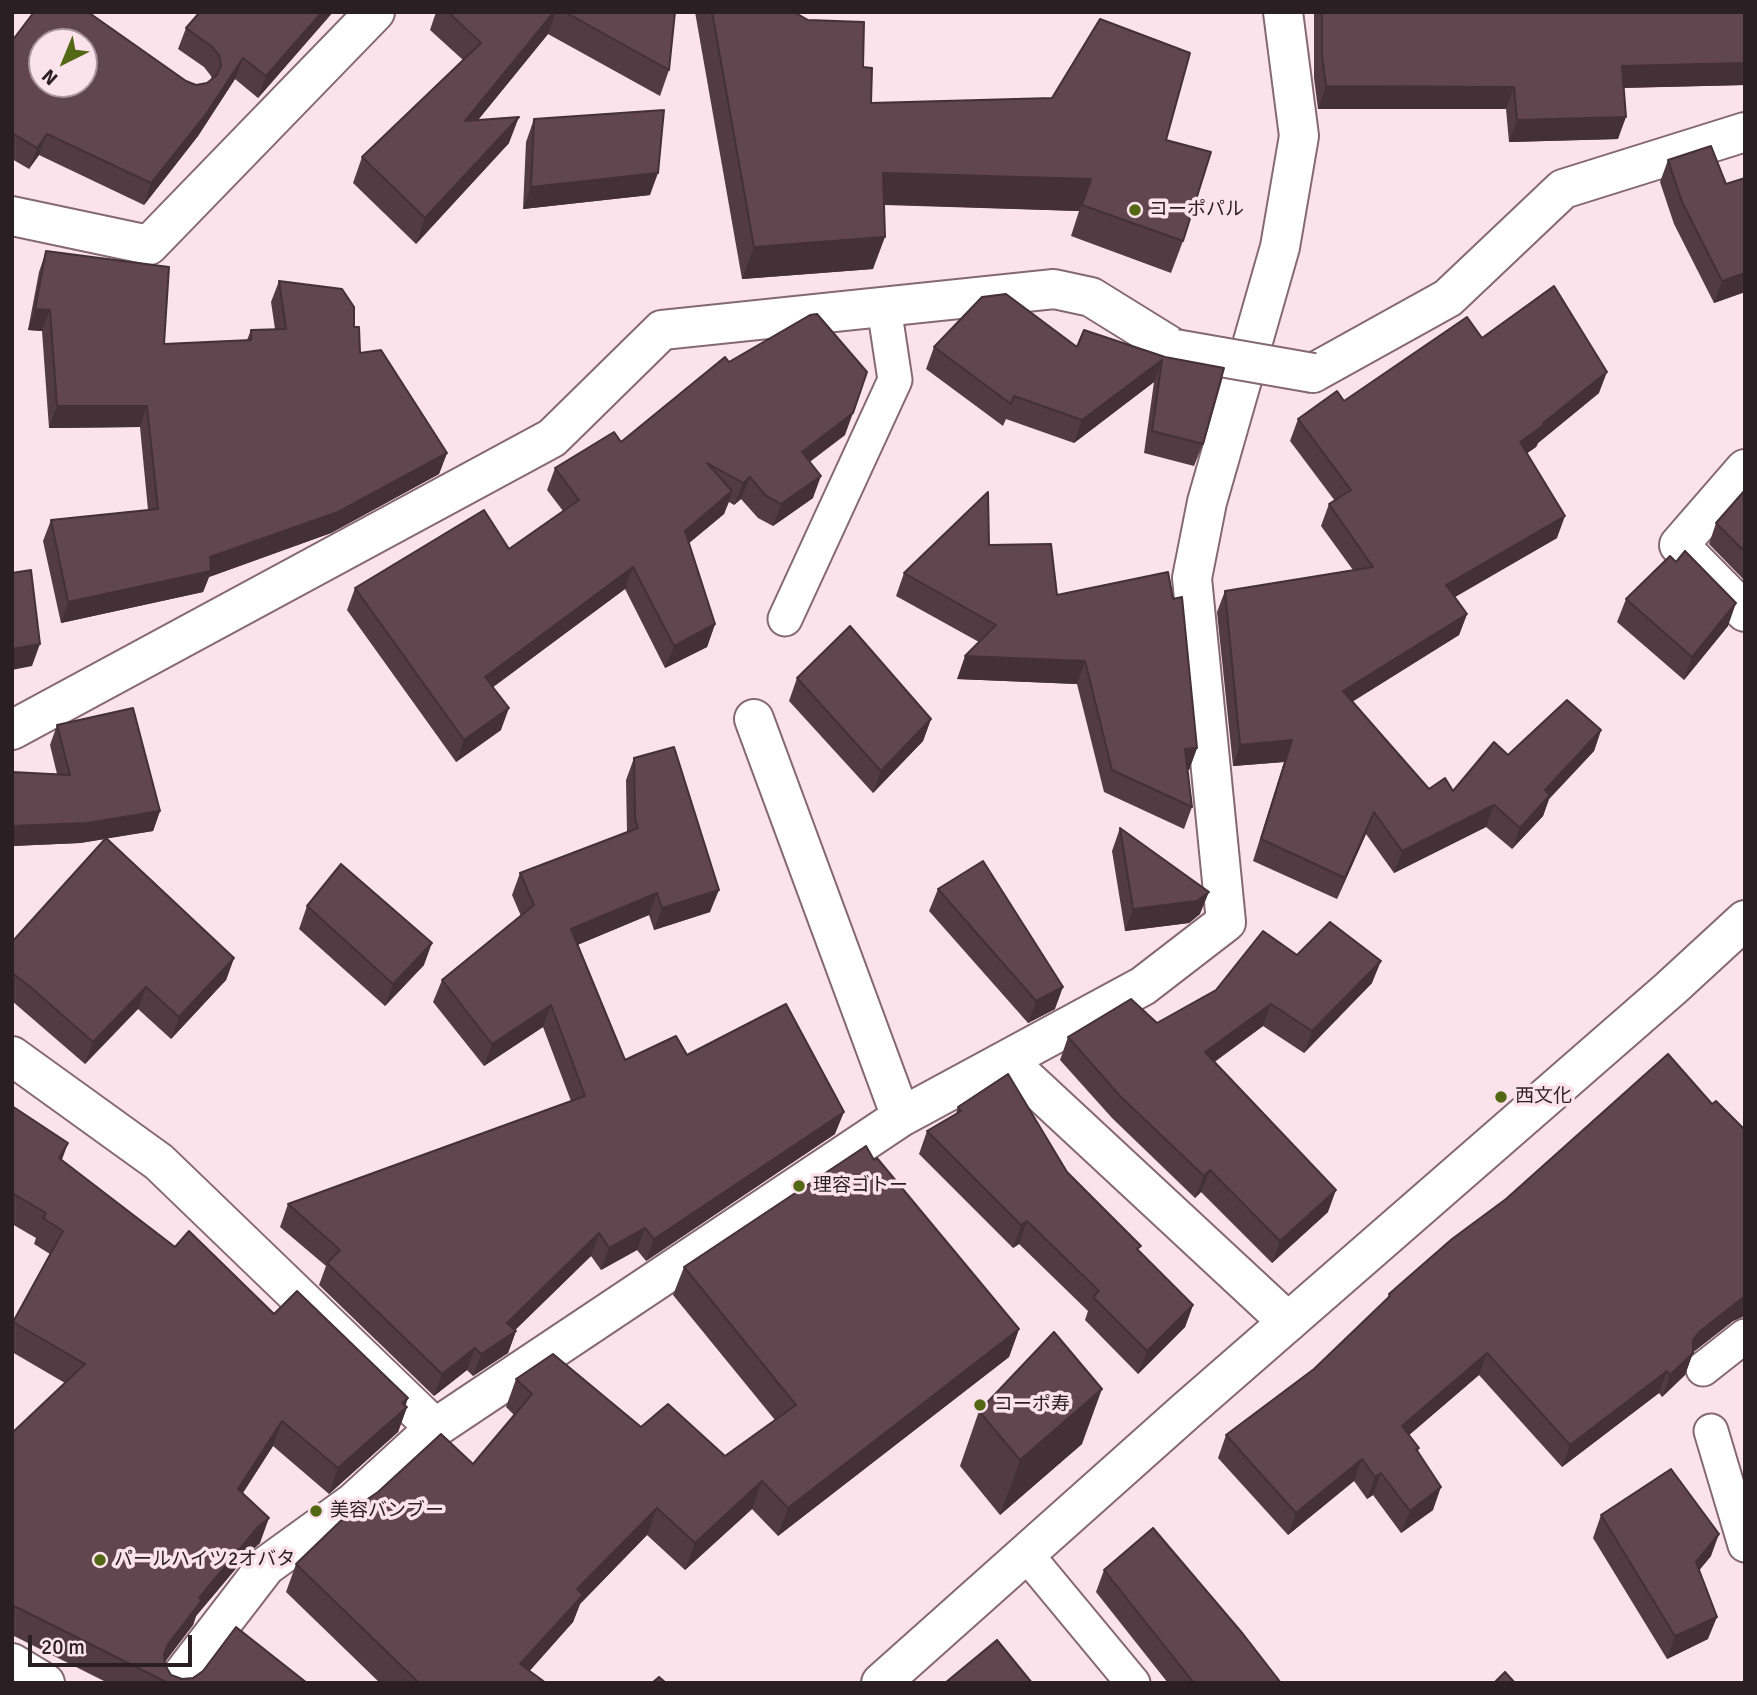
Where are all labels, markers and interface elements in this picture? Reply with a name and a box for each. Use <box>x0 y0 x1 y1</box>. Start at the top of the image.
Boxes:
north arrow <box>28 28 98 98</box>
text: N <box>37 64 63 90</box>
place label: コーポパル <box>1149 199 1244 221</box>
marker: コーポパル <box>1127 202 1143 218</box>
place label: 西文化 <box>1515 1086 1572 1108</box>
marker: 西文化 <box>1493 1089 1509 1105</box>
place label: 理容ゴトー <box>813 1175 908 1197</box>
marker: 理容ゴトー <box>791 1178 807 1194</box>
place label: コーポ寿 <box>994 1394 1070 1416</box>
marker: コーポ寿 <box>972 1397 988 1413</box>
place label: 美容バンブー <box>330 1500 444 1522</box>
marker: 美容バンブー <box>308 1503 324 1519</box>
place label: パールハイツ2オバタ <box>114 1549 295 1571</box>
marker: パールハイツ2オバタ <box>92 1552 108 1568</box>
scale bar <box>32 1622 196 1666</box>
text: 20 m <box>41 1634 85 1660</box>

